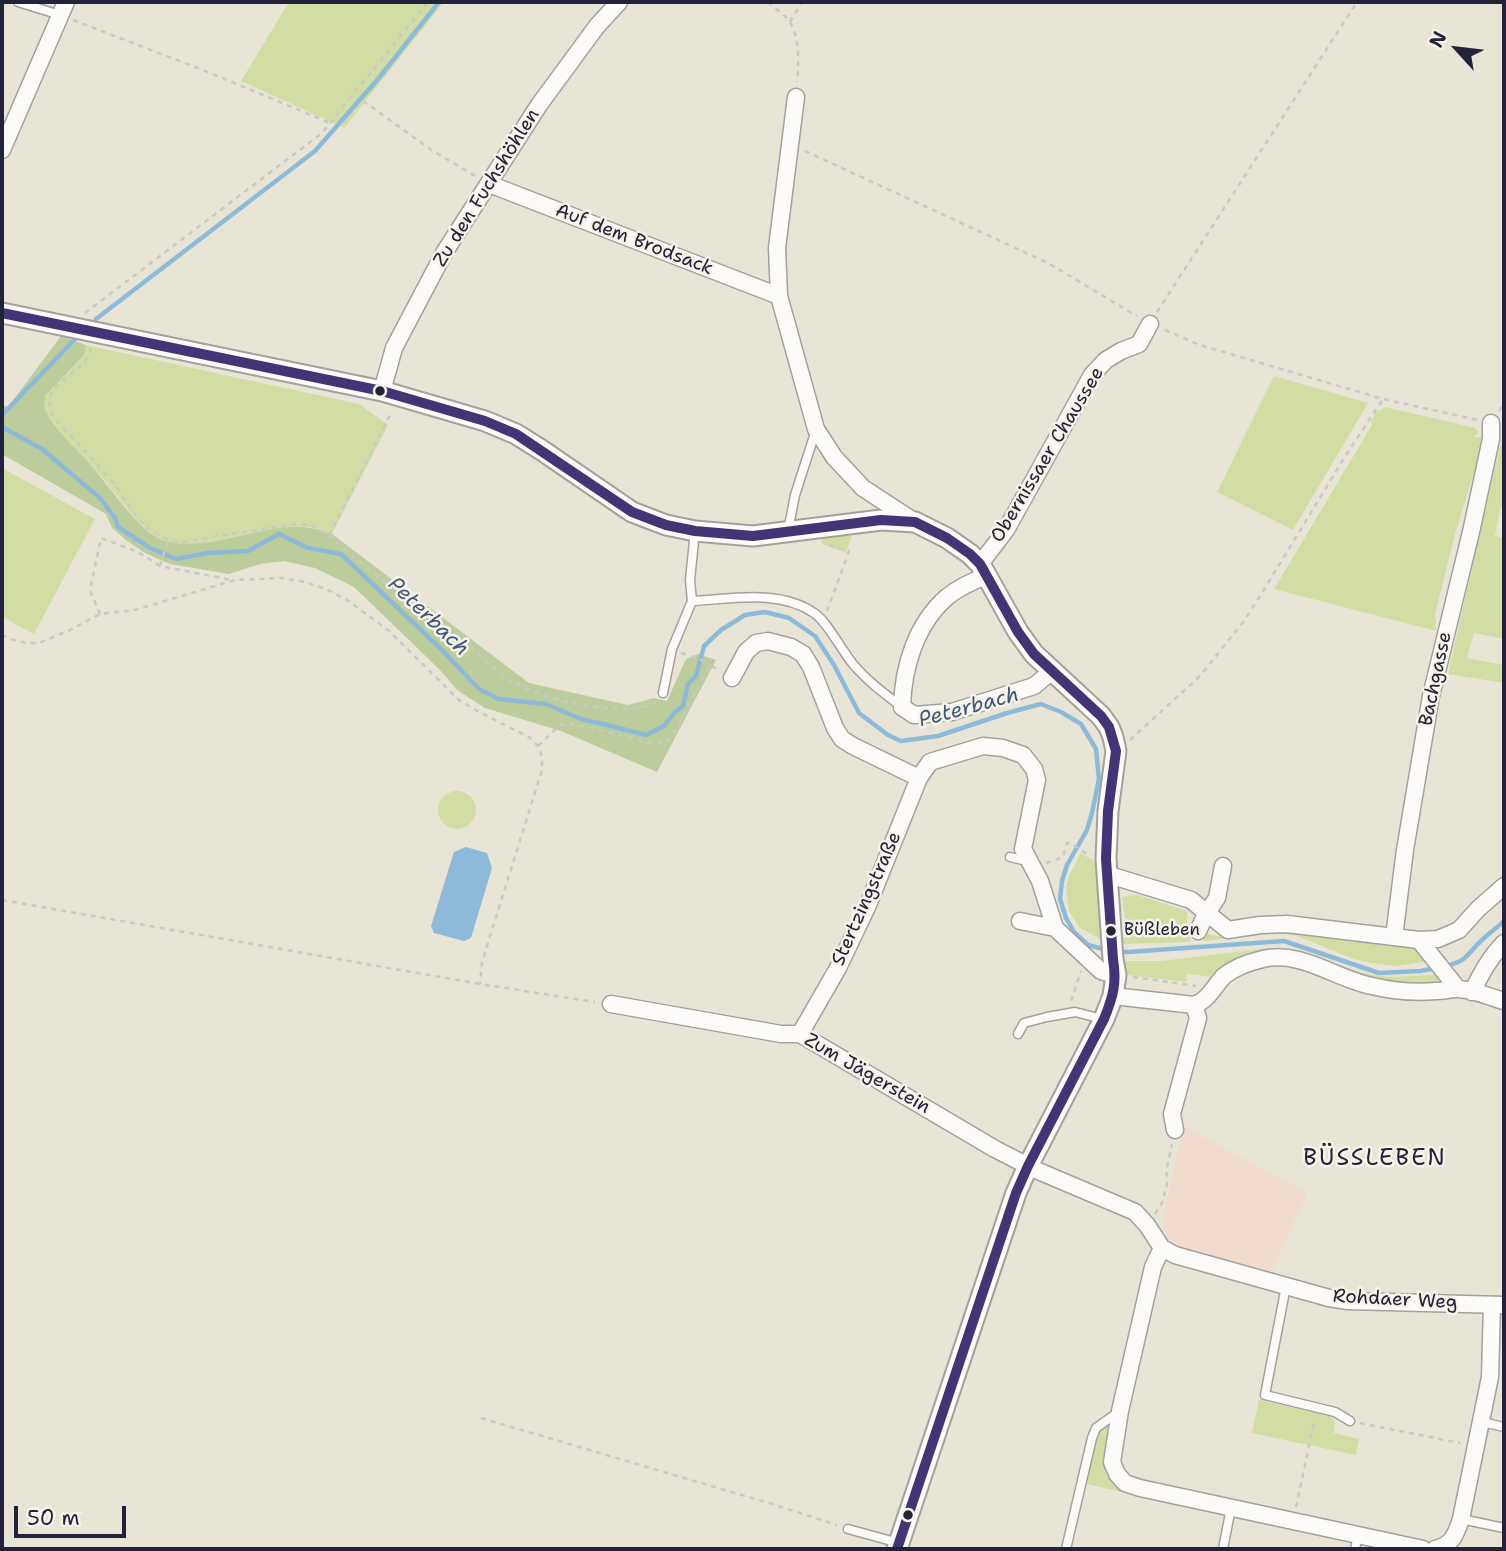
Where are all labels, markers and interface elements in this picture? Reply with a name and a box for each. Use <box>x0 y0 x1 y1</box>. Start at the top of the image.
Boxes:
north arrow <box>1422 14 1492 84</box>
text: N <box>1423 27 1452 52</box>
street label: Zu den Fuchshöhlen <box>429 105 545 271</box>
street label: Auf dem Brodsack <box>552 199 716 281</box>
street label: Obernissaer Chaussee <box>987 363 1109 547</box>
unlabelled marker <box>373 384 387 398</box>
water label: Peterbach <box>382 572 474 662</box>
street label: Bachgasse <box>1415 630 1457 728</box>
water label: Peterbach <box>916 683 1022 733</box>
street label: Stertzingstraße <box>827 829 907 969</box>
place label: Büßleben <box>1124 921 1200 941</box>
marker: Büßleben <box>1104 924 1118 938</box>
street label: Zum Jägerstein <box>800 1029 934 1119</box>
district label: BÜSSLEBEN <box>1304 1145 1446 1173</box>
street label: Rohdaer Weg <box>1332 1285 1458 1315</box>
scale bar <box>18 1492 130 1536</box>
text: 50 m <box>27 1504 80 1532</box>
unlabelled marker <box>901 1508 915 1522</box>

